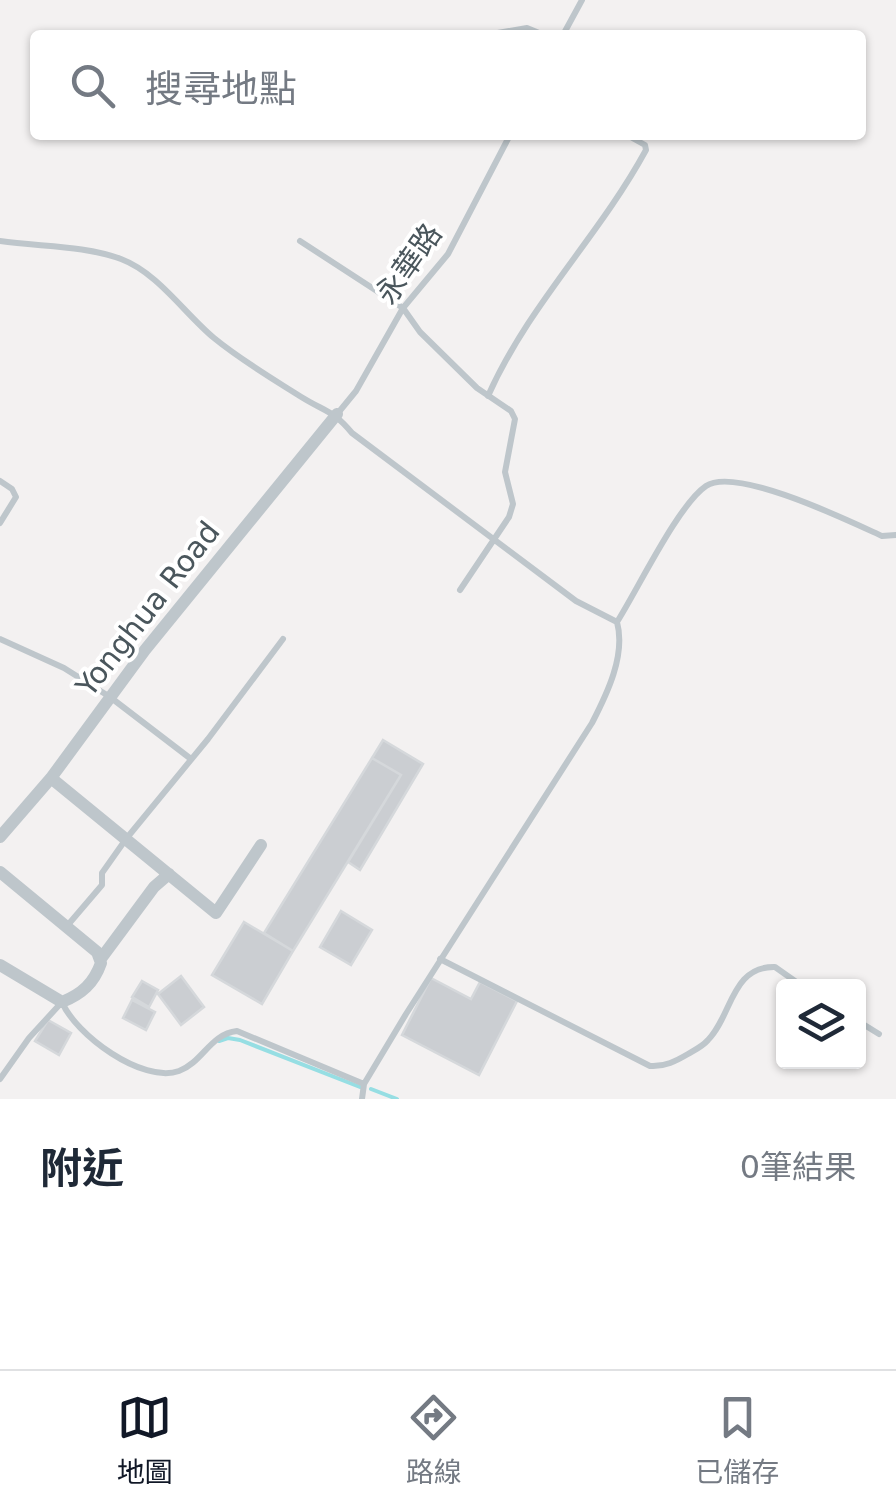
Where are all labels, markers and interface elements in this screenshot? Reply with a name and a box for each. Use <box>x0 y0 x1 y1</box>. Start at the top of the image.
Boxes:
search box <box>30 30 866 140</box>
icon: search <box>65 58 120 113</box>
text: 搜尋地點 <box>145 67 297 111</box>
street label: 永華路 <box>368 217 449 311</box>
street label: Yonghua Road <box>68 514 227 704</box>
map controls <box>776 979 866 1069</box>
button: layers <box>776 979 866 1069</box>
text: 附近 <box>40 1144 124 1193</box>
text: 0筆結果 <box>740 1148 856 1186</box>
tab: 地圖 <box>117 1390 173 1490</box>
tab: 路線 <box>406 1390 462 1490</box>
tab: 已儲存 <box>695 1390 779 1490</box>

